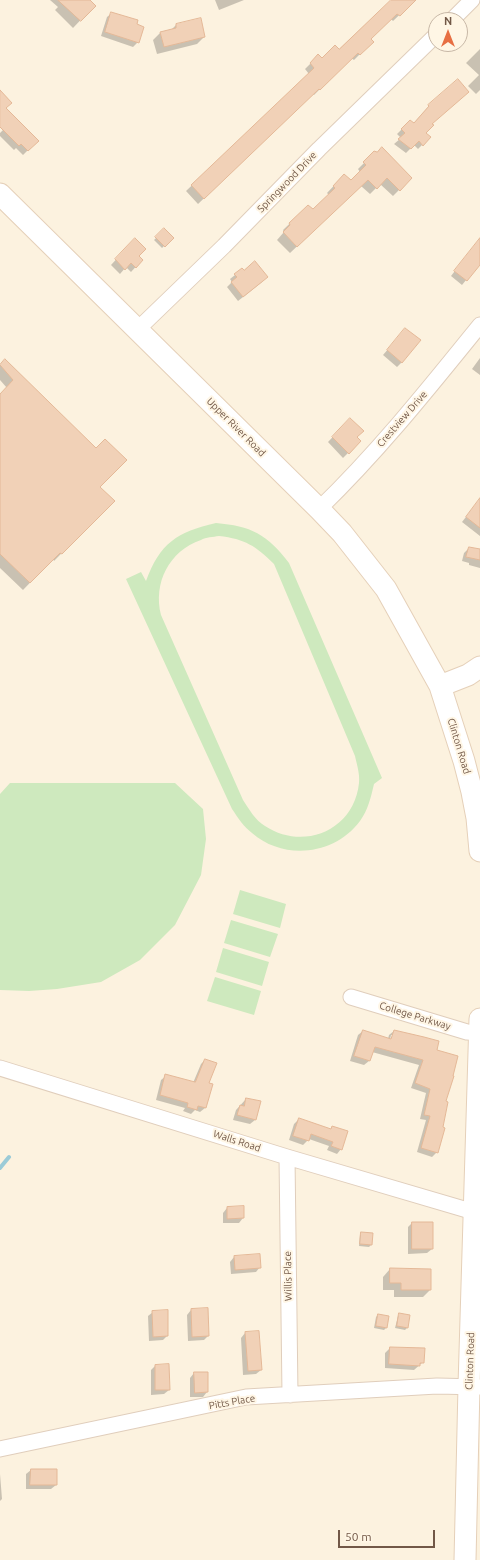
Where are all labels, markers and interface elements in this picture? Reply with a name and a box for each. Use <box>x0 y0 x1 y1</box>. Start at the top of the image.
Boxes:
north arrow <box>428 12 468 52</box>
text: N <box>444 15 452 27</box>
street label: Springwood Drive <box>255 149 319 215</box>
street label: Crestview Drive <box>374 389 430 449</box>
street label: Upper River Road <box>204 395 268 459</box>
street label: Clinton Road <box>445 717 473 775</box>
street label: College Parkway <box>378 999 452 1033</box>
street label: Walls Road <box>212 1128 262 1154</box>
street label: Willis Place <box>282 1251 294 1301</box>
street label: Clinton Road <box>463 1332 477 1390</box>
street label: Pitts Place <box>208 1392 256 1412</box>
scale bar <box>340 1522 437 1548</box>
text: 50 m <box>345 1530 372 1543</box>

